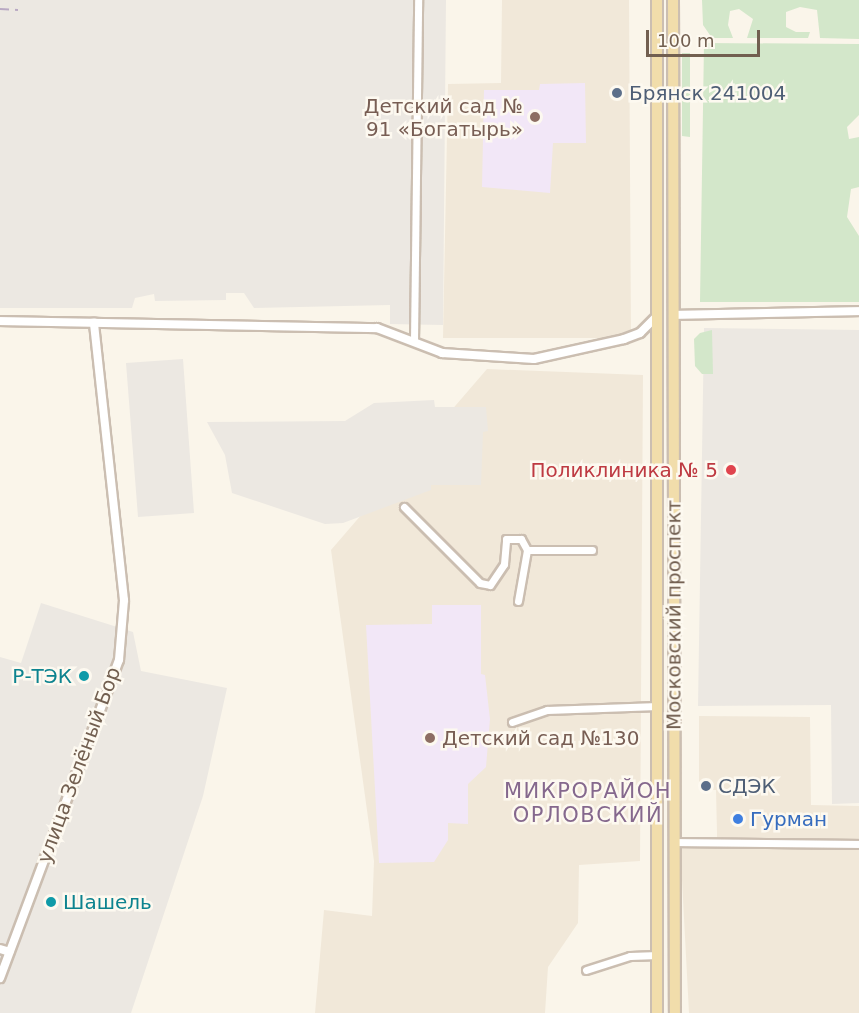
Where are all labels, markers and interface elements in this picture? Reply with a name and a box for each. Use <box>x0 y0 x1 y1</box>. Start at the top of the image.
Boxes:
scale bar <box>649 18 763 56</box>
text: 100 m <box>657 30 715 51</box>
place label: Брянск 241004 <box>629 81 786 105</box>
marker: Брянск 241004 <box>610 86 624 100</box>
place label: Детский сад № 91 «Богатырь» <box>364 94 523 141</box>
marker: Детский сад № 91 «Богатырь» <box>528 110 542 124</box>
place label: Поликлиника № 5 <box>530 458 718 482</box>
marker: Поликлиника № 5 <box>722 461 740 479</box>
street label: Московский проспект <box>662 500 686 730</box>
place label: Р-ТЭК <box>12 664 72 688</box>
street label: улица Зелёный Бор <box>32 664 126 866</box>
marker: Р-ТЭК <box>77 669 91 683</box>
place label: Детский сад №130 <box>442 726 639 750</box>
marker: Детский сад №130 <box>423 731 437 745</box>
place label: СДЭК <box>718 774 776 798</box>
district label: МИКРОРАЙОН ОРЛОВСКИЙ <box>504 778 672 828</box>
marker: СДЭК <box>699 779 713 793</box>
place label: Гурман <box>750 807 827 831</box>
marker: Гурман <box>731 812 745 826</box>
place label: Шашель <box>63 890 152 914</box>
marker: Шашель <box>44 895 58 909</box>

